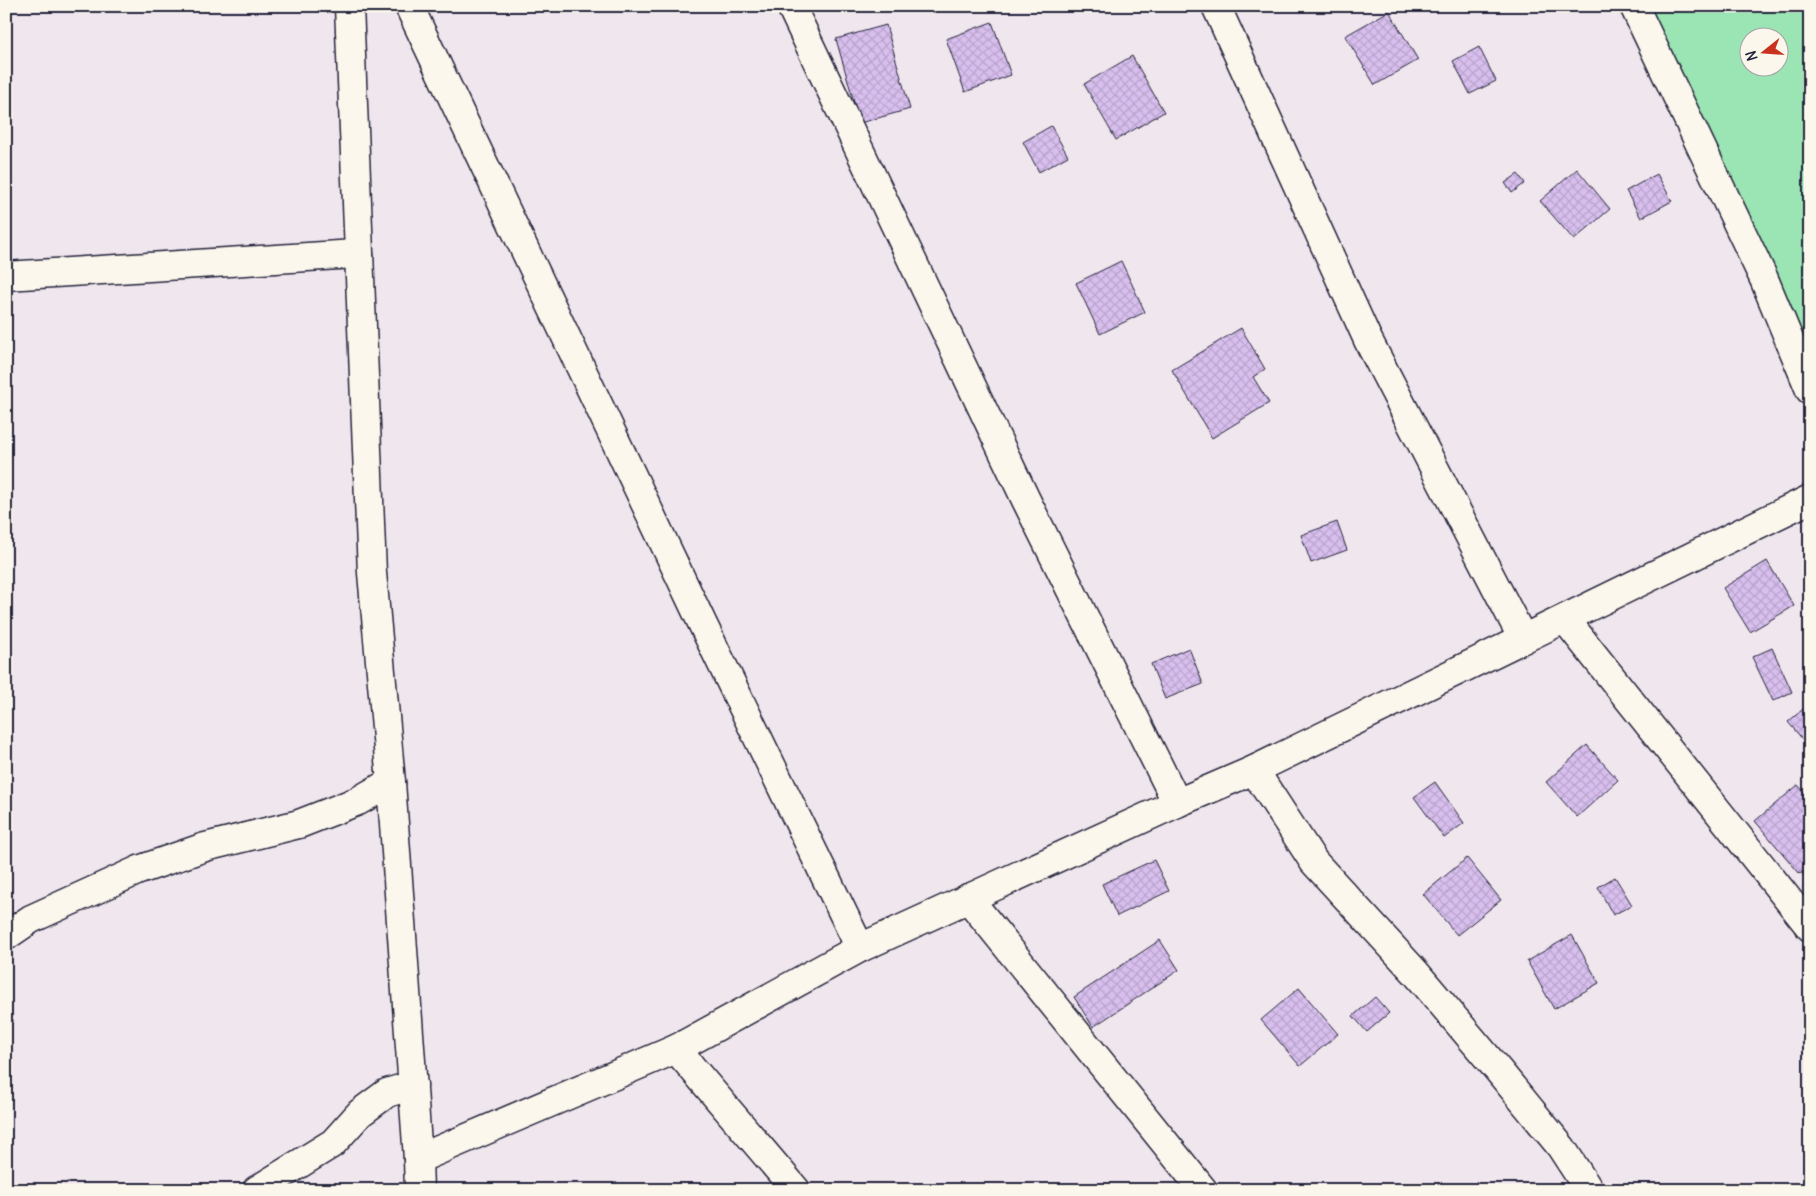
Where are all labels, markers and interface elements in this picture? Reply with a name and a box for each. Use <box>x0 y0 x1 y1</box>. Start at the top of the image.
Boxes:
north arrow <box>1738 28 1788 78</box>
text: N <box>1742 49 1762 63</box>

